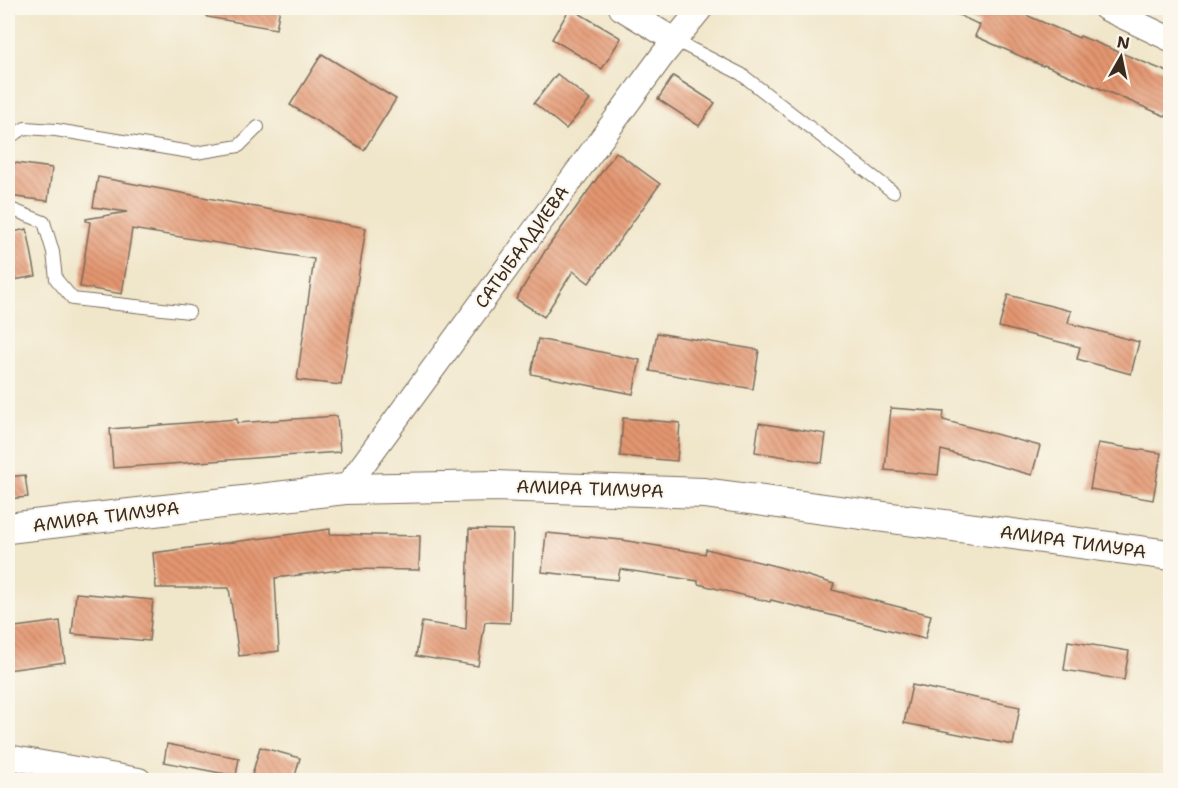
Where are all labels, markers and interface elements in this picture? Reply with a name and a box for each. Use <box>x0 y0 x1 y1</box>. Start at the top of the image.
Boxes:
north arrow <box>1091 27 1151 87</box>
text: N <box>1115 31 1131 54</box>
street label: САТЫБАЛДИЕВА <box>469 181 575 313</box>
street label: АМИРА ТИМУРА <box>516 474 664 504</box>
street label: АМИРА ТИМУРА <box>31 496 181 538</box>
street label: АМИРА ТИМУРА <box>998 520 1148 564</box>

